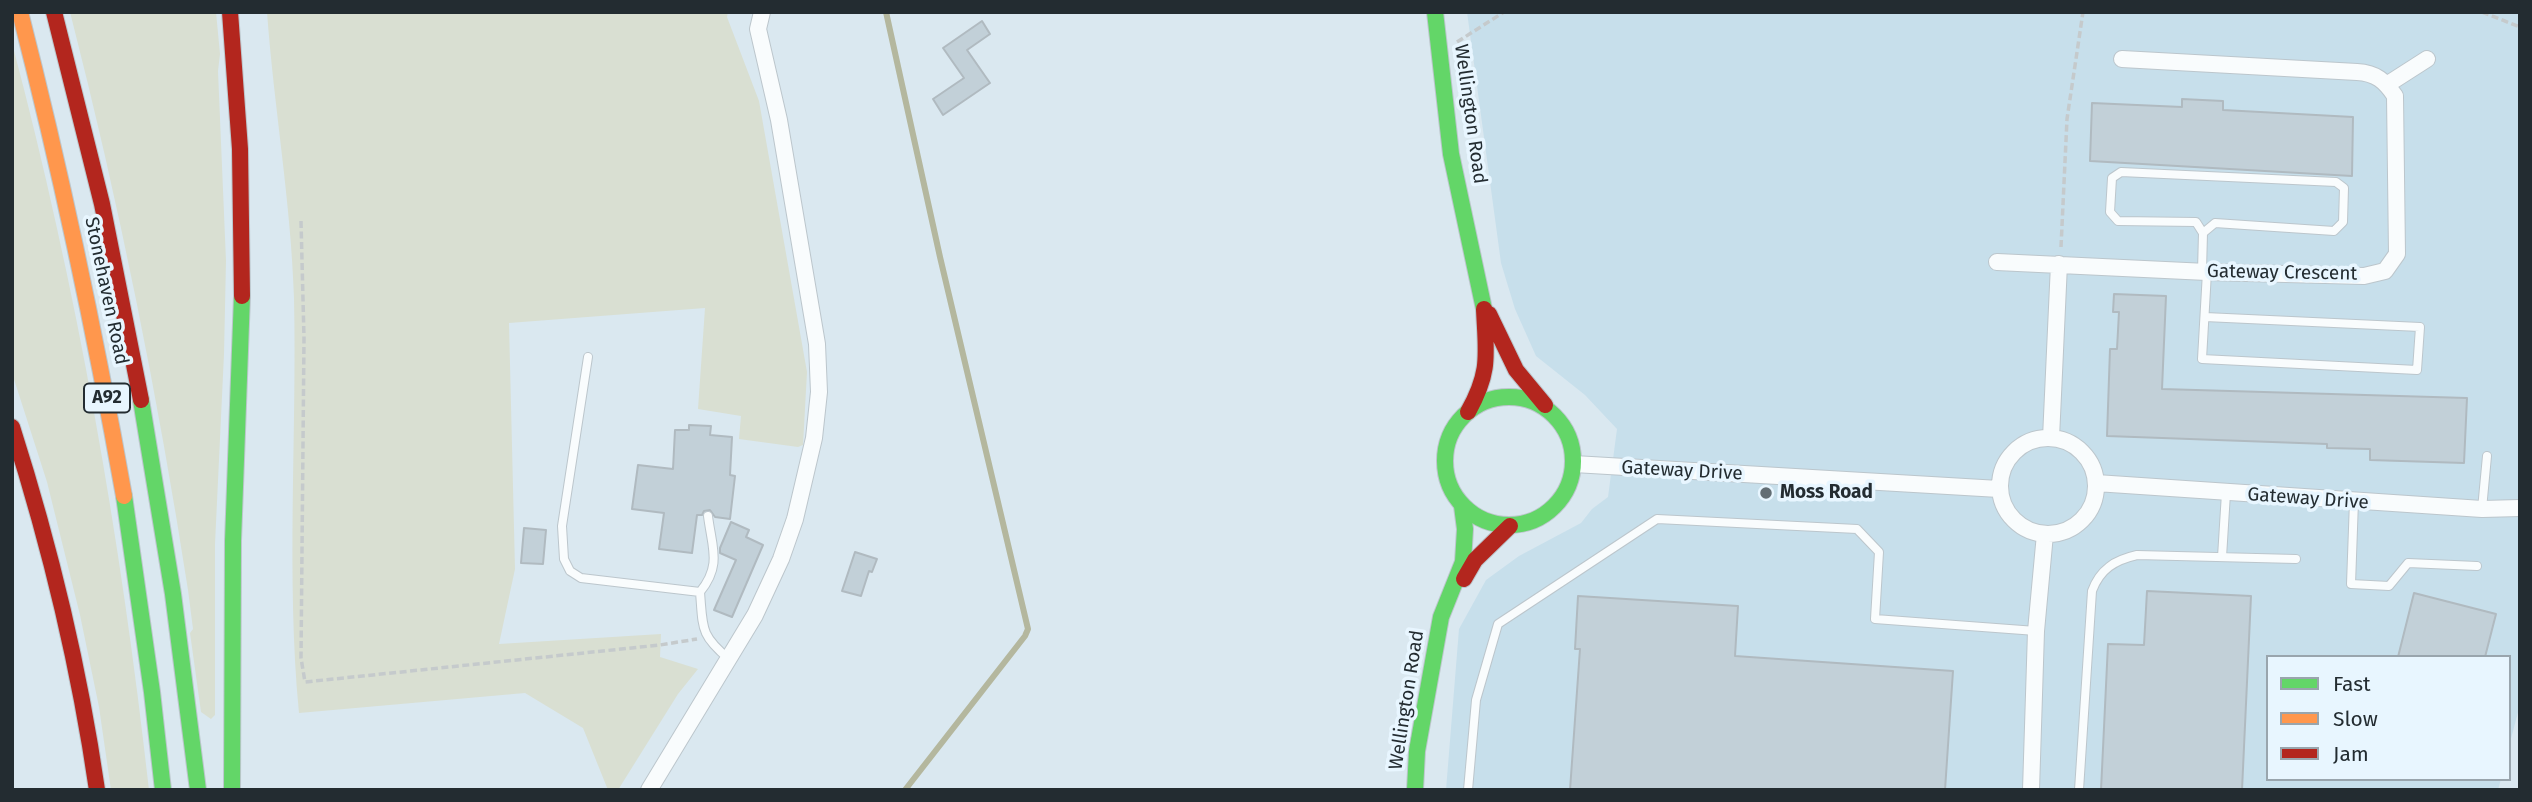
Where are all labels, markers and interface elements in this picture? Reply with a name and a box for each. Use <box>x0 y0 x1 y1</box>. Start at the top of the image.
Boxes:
street label: Wellington Road <box>1449 43 1491 185</box>
street label: Stonehaven Road <box>79 215 133 367</box>
street label: Gateway Crescent <box>2207 260 2357 286</box>
road number: A92 <box>84 384 130 412</box>
street label: Gateway Drive <box>1621 456 1743 486</box>
place label: Moss Road <box>1780 482 1873 504</box>
street label: Gateway Drive <box>2247 483 2369 515</box>
marker: Moss Road <box>1758 485 1774 501</box>
street label: Wellington Road <box>1385 629 1429 771</box>
legend <box>2266 655 2511 781</box>
text: Fast <box>2333 671 2371 697</box>
text: Slow <box>2333 706 2378 732</box>
text: Jam <box>2333 741 2369 767</box>

